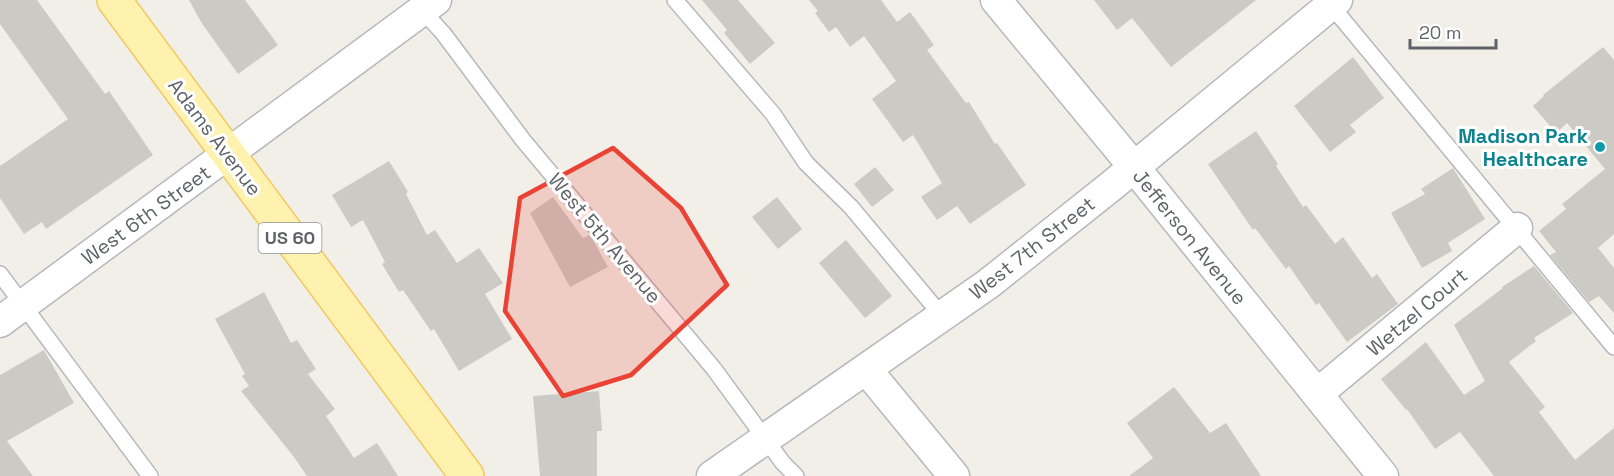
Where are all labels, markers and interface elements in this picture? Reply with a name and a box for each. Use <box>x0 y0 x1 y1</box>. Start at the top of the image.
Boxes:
scale bar <box>1410 12 1496 50</box>
text: 20 m <box>1419 21 1462 44</box>
street label: Adams Avenue <box>162 73 268 201</box>
place label: Madison Park Healthcare <box>1458 123 1588 172</box>
marker: Madison Park Healthcare <box>1593 140 1607 154</box>
street label: West 6th Street <box>76 159 216 271</box>
street label: Jefferson Avenue <box>1127 164 1253 310</box>
street label: West 5th Avenue <box>543 167 667 309</box>
street label: West 7th Street <box>964 191 1100 305</box>
road number: US 60 <box>258 223 322 253</box>
street label: Wetzel Court <box>1361 262 1473 362</box>

